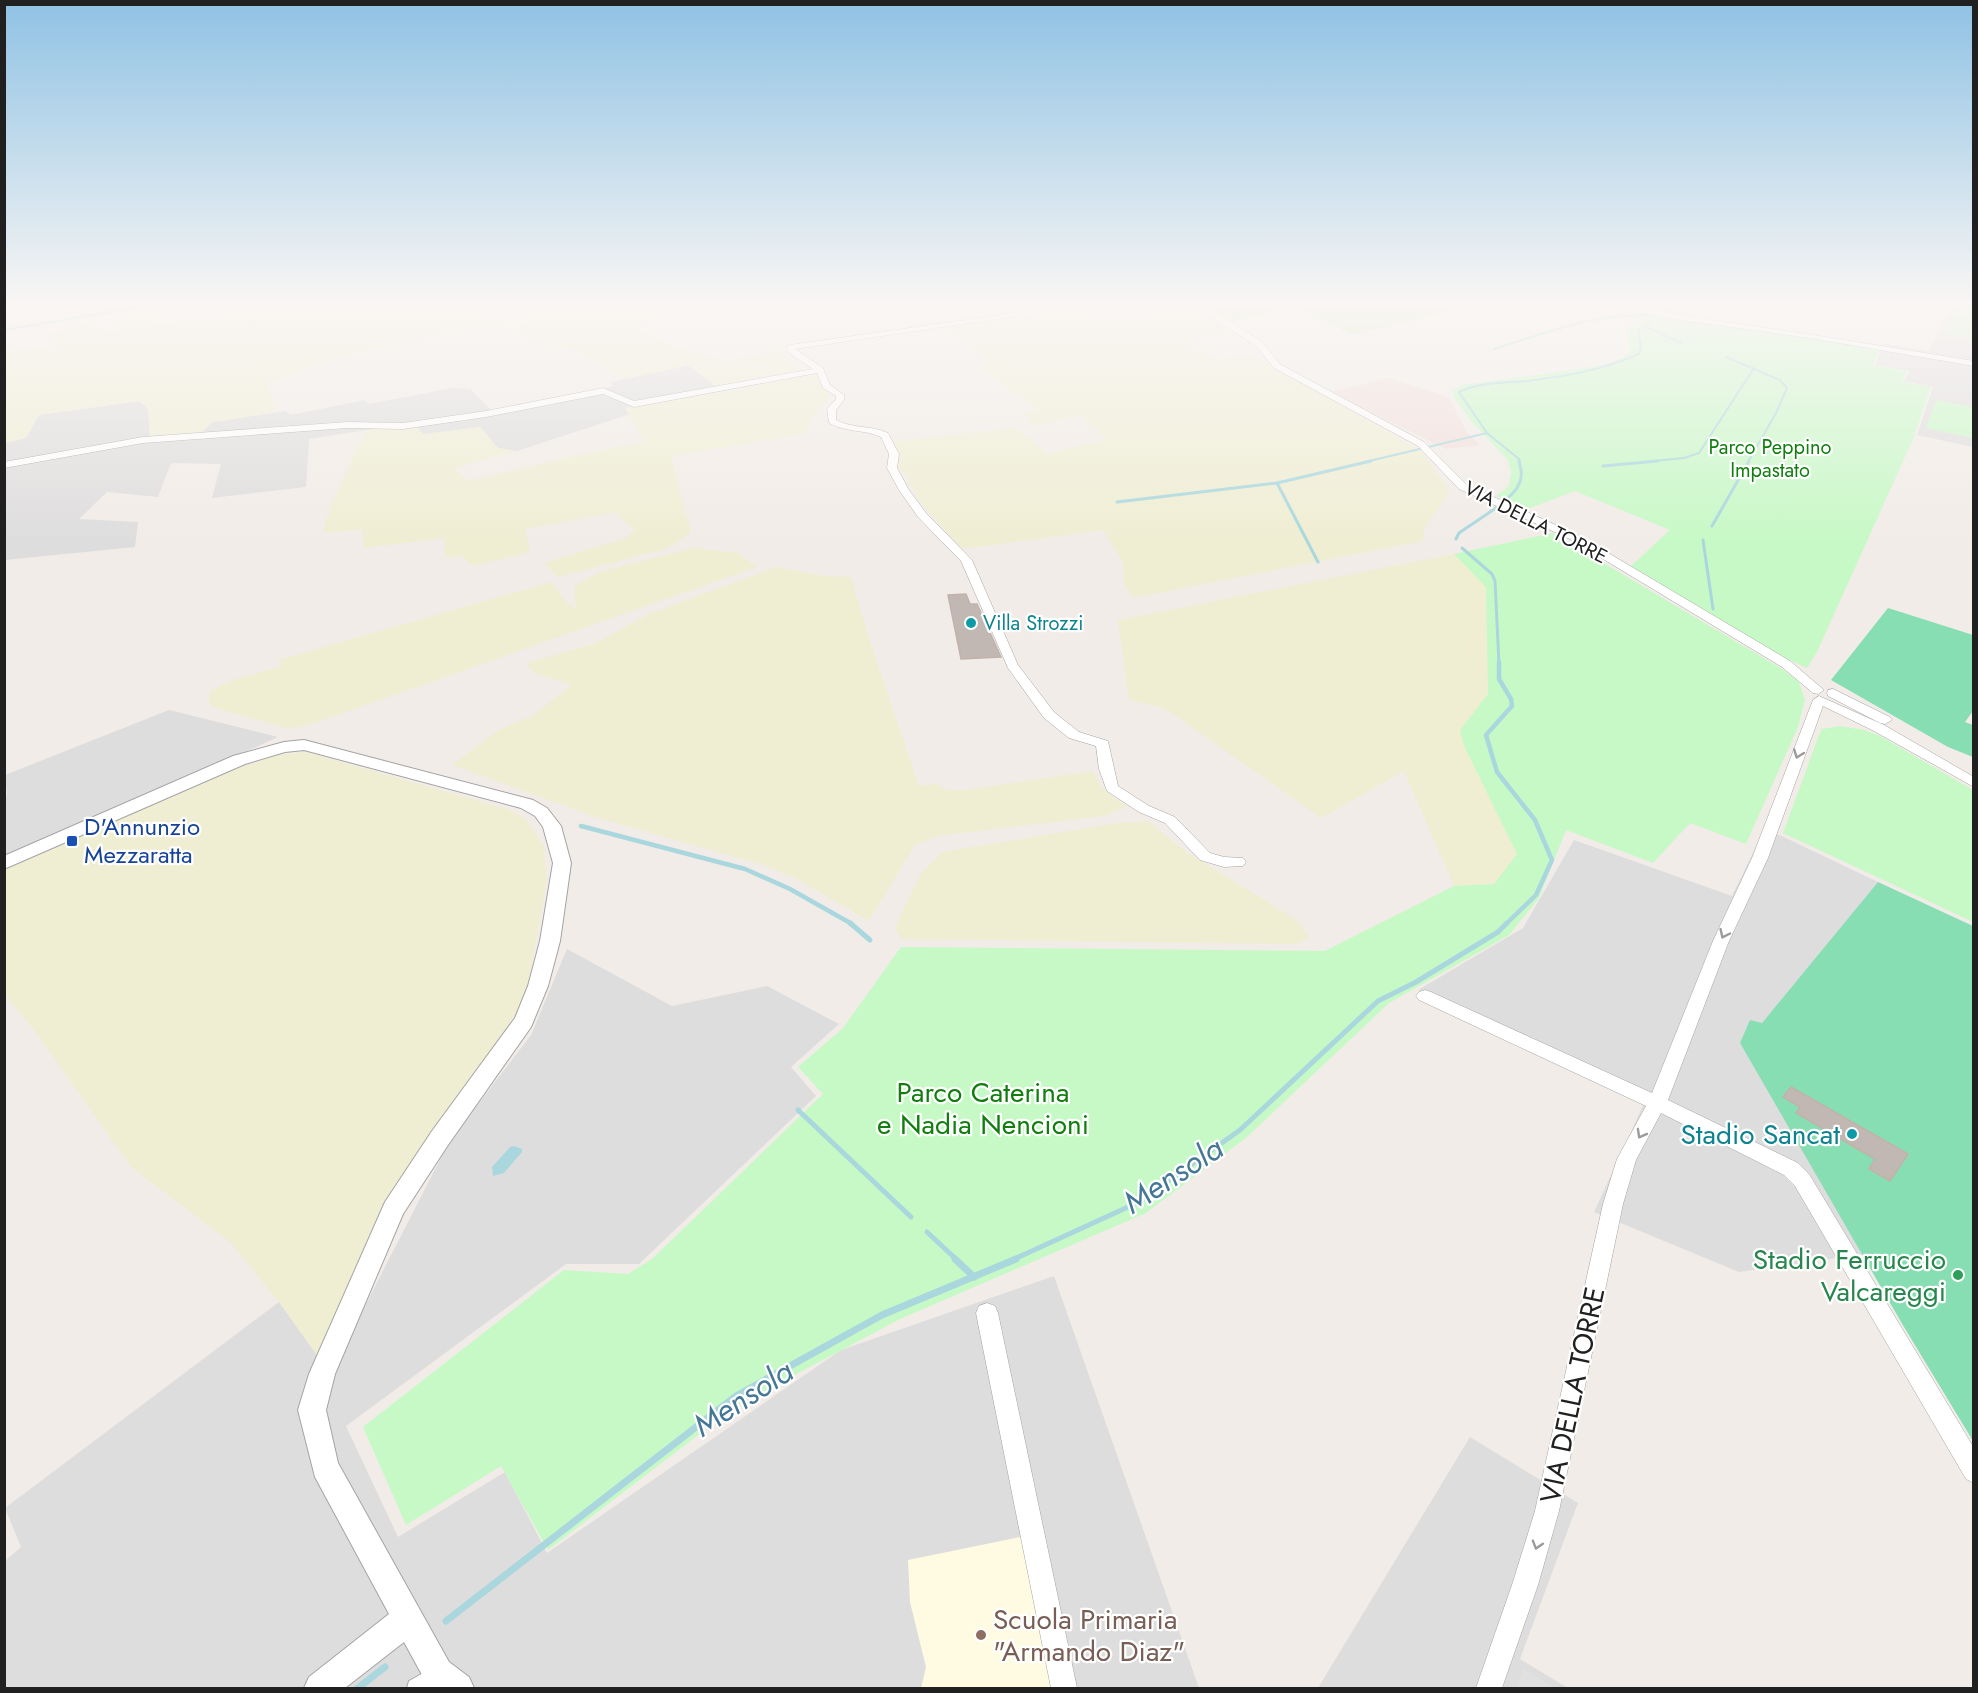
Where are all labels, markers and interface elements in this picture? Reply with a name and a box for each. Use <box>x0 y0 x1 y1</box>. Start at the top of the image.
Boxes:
park label: Parco Peppino Impastato <box>1708 433 1832 485</box>
street label: VIA DELLA TORRE <box>1459 474 1612 571</box>
place label: Villa Strozzi <box>983 609 1083 638</box>
marker: Villa Strozzi <box>964 616 978 630</box>
one-way arrow <box>1792 748 1805 759</box>
place label: D'Annunzio Mezzaratta <box>84 809 200 872</box>
marker: D'Annunzio Mezzaratta <box>65 834 79 848</box>
one-way arrow <box>1719 928 1731 939</box>
park label: Parco Caterina e Nadia Nencioni <box>877 1072 1089 1145</box>
place label: Stadio Sancat <box>1680 1114 1840 1155</box>
water label: Mensola <box>1114 1125 1233 1225</box>
one-way arrow <box>1637 1127 1648 1138</box>
marker: Stadio Sancat <box>1845 1127 1859 1141</box>
place label: Stadio Ferruccio Valcareggi <box>1753 1239 1946 1312</box>
marker: Stadio Ferruccio Valcareggi <box>1951 1268 1965 1282</box>
street label: VIA DELLA TORRE <box>1530 1283 1615 1507</box>
water label: Mensola <box>684 1348 803 1448</box>
one-way arrow <box>1532 1539 1544 1550</box>
place label: Scuola Primaria "Armando Diaz" <box>993 1599 1185 1672</box>
marker: Scuola Primaria "Armando Diaz" <box>974 1628 988 1642</box>

